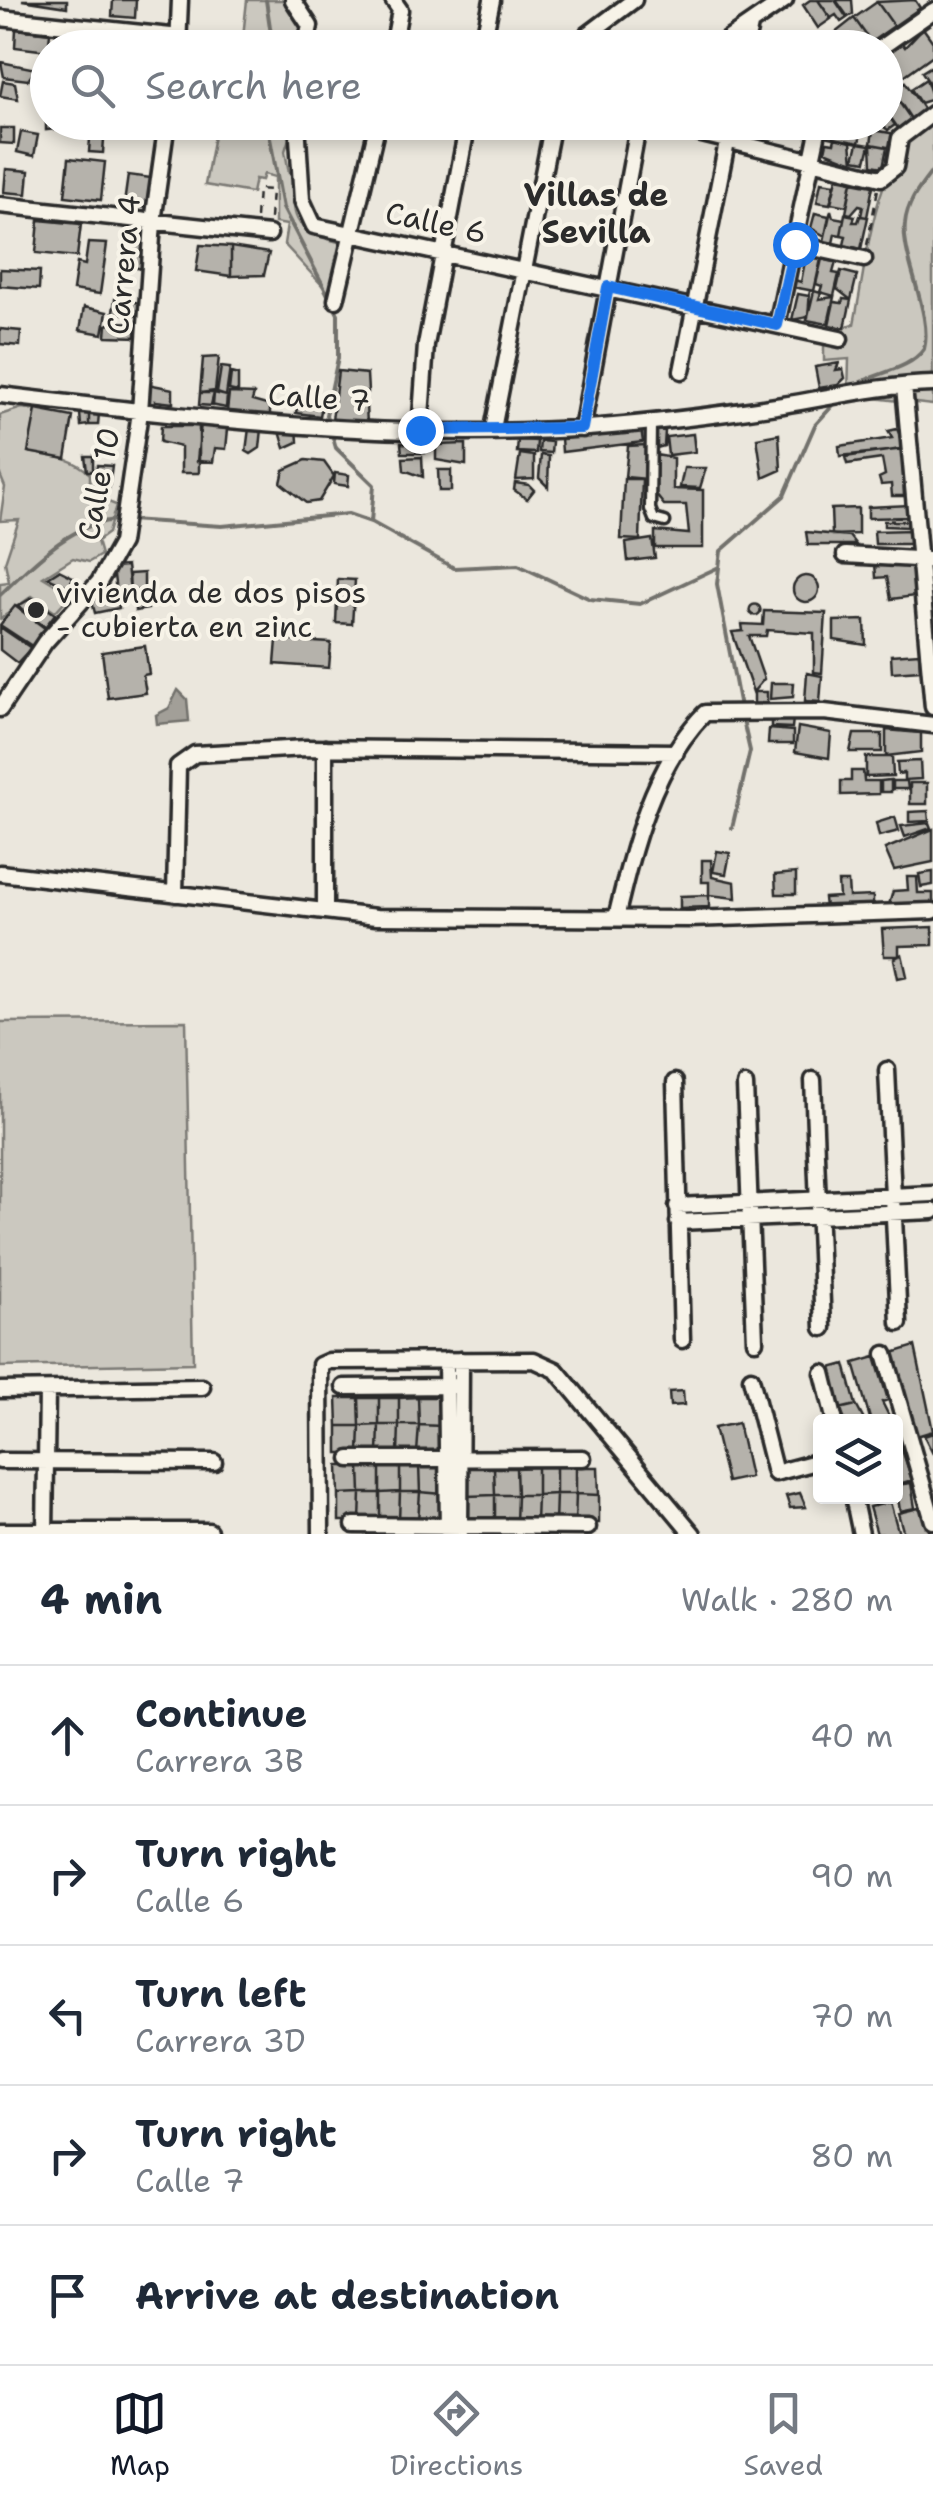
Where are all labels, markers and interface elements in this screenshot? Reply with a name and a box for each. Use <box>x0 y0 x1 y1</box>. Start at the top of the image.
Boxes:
search box <box>30 30 903 140</box>
icon: search <box>65 58 120 113</box>
text: Search here <box>145 60 362 111</box>
district label: Villas de Sevilla <box>524 173 668 253</box>
street label: Calle 6 <box>382 192 491 253</box>
street label: Carrera 4 <box>97 193 150 337</box>
route start <box>773 222 819 268</box>
street label: Calle 7 <box>266 373 372 422</box>
route end <box>398 408 444 454</box>
street label: Calle 10 <box>67 424 130 544</box>
place label: vivienda de dos pisos - cubierta en zinc <box>56 572 366 647</box>
marker: vivienda de dos pisos - cubierta en zinc <box>25 599 47 621</box>
map controls <box>813 1414 903 1504</box>
button: layers <box>813 1414 903 1504</box>
text: 4 min <box>40 1571 162 1627</box>
text: Walk · 280 m <box>681 1578 893 1621</box>
text: Continue <box>135 1688 307 1739</box>
icon: ahead <box>40 1708 95 1763</box>
text: 40 m <box>810 1714 893 1757</box>
text: Carrera 3B <box>135 1739 304 1782</box>
text: Turn right <box>135 1828 337 1879</box>
icon: right <box>40 1848 95 1903</box>
text: 90 m <box>810 1854 893 1897</box>
text: Calle 6 <box>135 1879 244 1922</box>
text: Turn left <box>135 1968 307 2019</box>
icon: left <box>40 1988 95 2043</box>
text: 70 m <box>810 1994 893 2037</box>
text: Carrera 3D <box>135 2019 306 2062</box>
text: Turn right <box>135 2108 337 2159</box>
icon: right <box>40 2128 95 2183</box>
text: 80 m <box>810 2134 893 2177</box>
text: Calle 7 <box>135 2159 244 2202</box>
icon: arrive <box>40 2268 95 2323</box>
text: Arrive at destination <box>135 2270 559 2321</box>
tab: Map <box>110 2386 170 2484</box>
tab: Directions <box>390 2386 523 2484</box>
tab: Saved <box>743 2386 823 2484</box>

